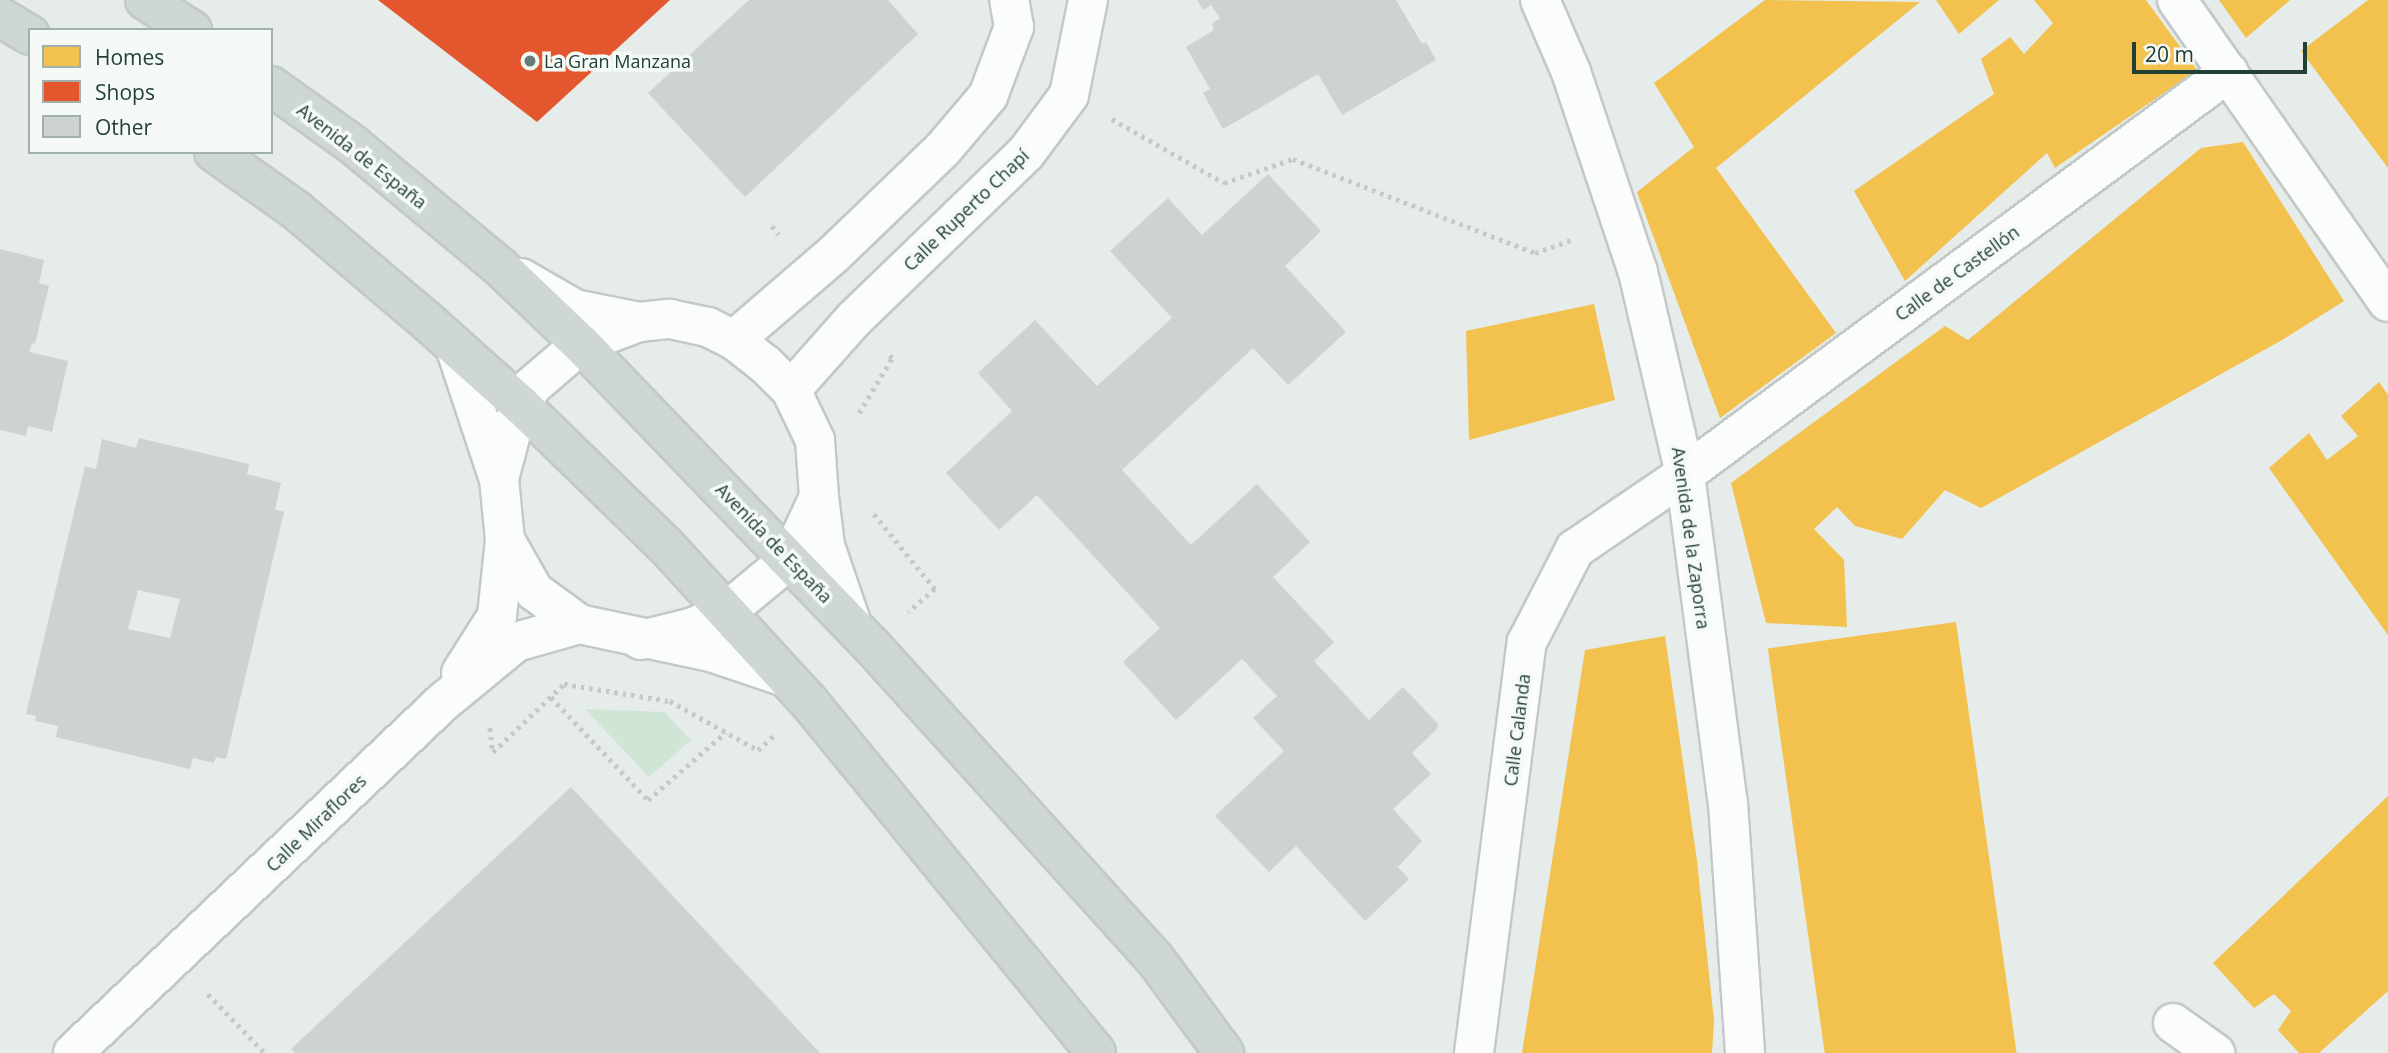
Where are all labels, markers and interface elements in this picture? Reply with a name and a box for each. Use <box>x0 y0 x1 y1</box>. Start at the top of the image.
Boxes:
legend <box>28 28 273 154</box>
scale bar <box>2136 28 2311 72</box>
text: 20 m <box>2145 40 2194 68</box>
text: Homes <box>95 43 164 71</box>
place label: La Gran Manzana <box>544 50 691 72</box>
marker: La Gran Manzana <box>522 53 538 69</box>
text: Shops <box>95 78 155 106</box>
street label: Avenida de España <box>293 99 431 213</box>
text: Other <box>95 113 152 141</box>
street label: Calle Ruperto Chapí <box>899 145 1033 275</box>
street label: Calle de Castellón <box>1891 221 2023 325</box>
street label: Avenida de la Zaporra <box>1668 446 1714 630</box>
street label: Avenida de España <box>711 479 837 607</box>
street label: Calle Calanda <box>1499 673 1535 787</box>
street label: Calle Miraflores <box>261 770 371 876</box>

